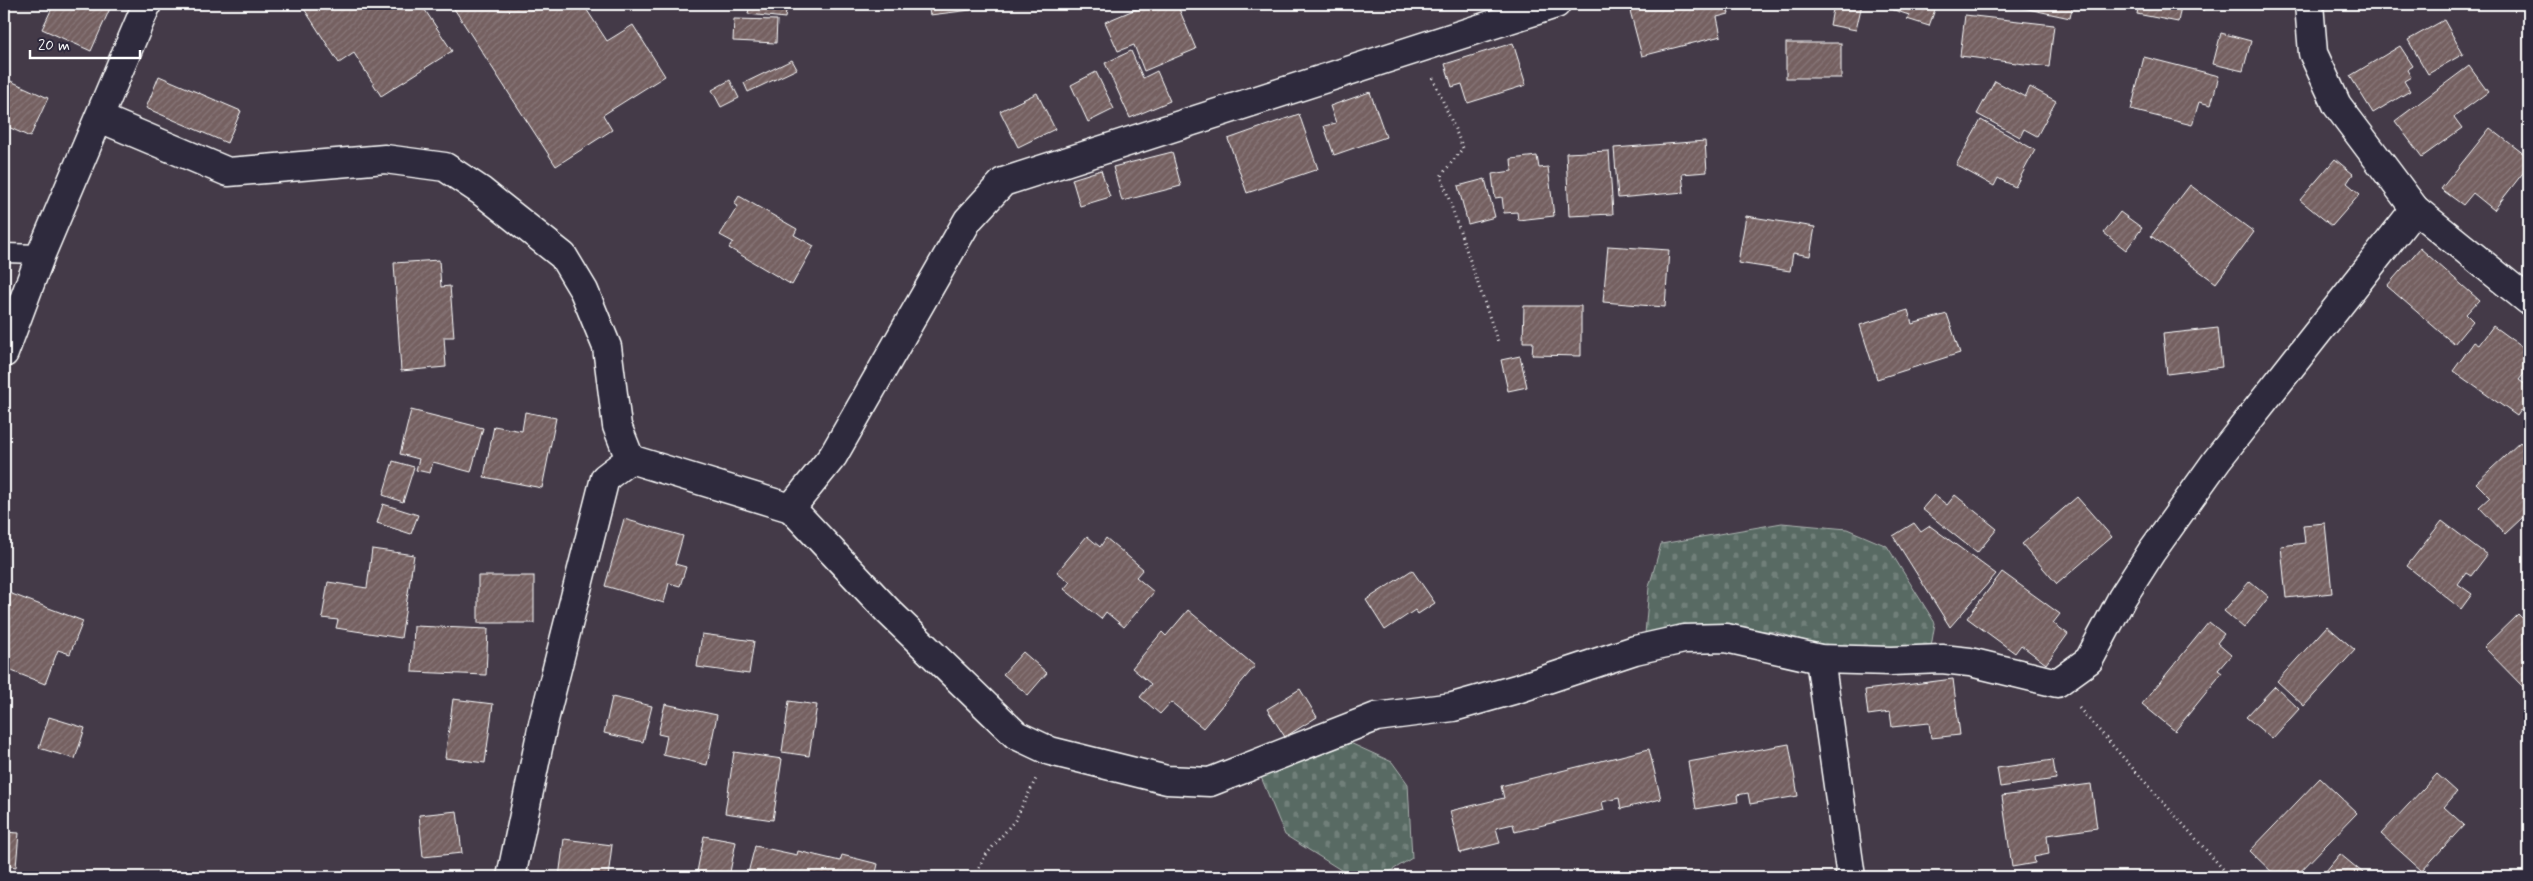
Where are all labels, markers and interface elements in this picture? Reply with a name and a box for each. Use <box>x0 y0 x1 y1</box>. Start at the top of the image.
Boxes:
scale bar <box>30 28 140 60</box>
text: 20 m <box>38 36 70 56</box>

